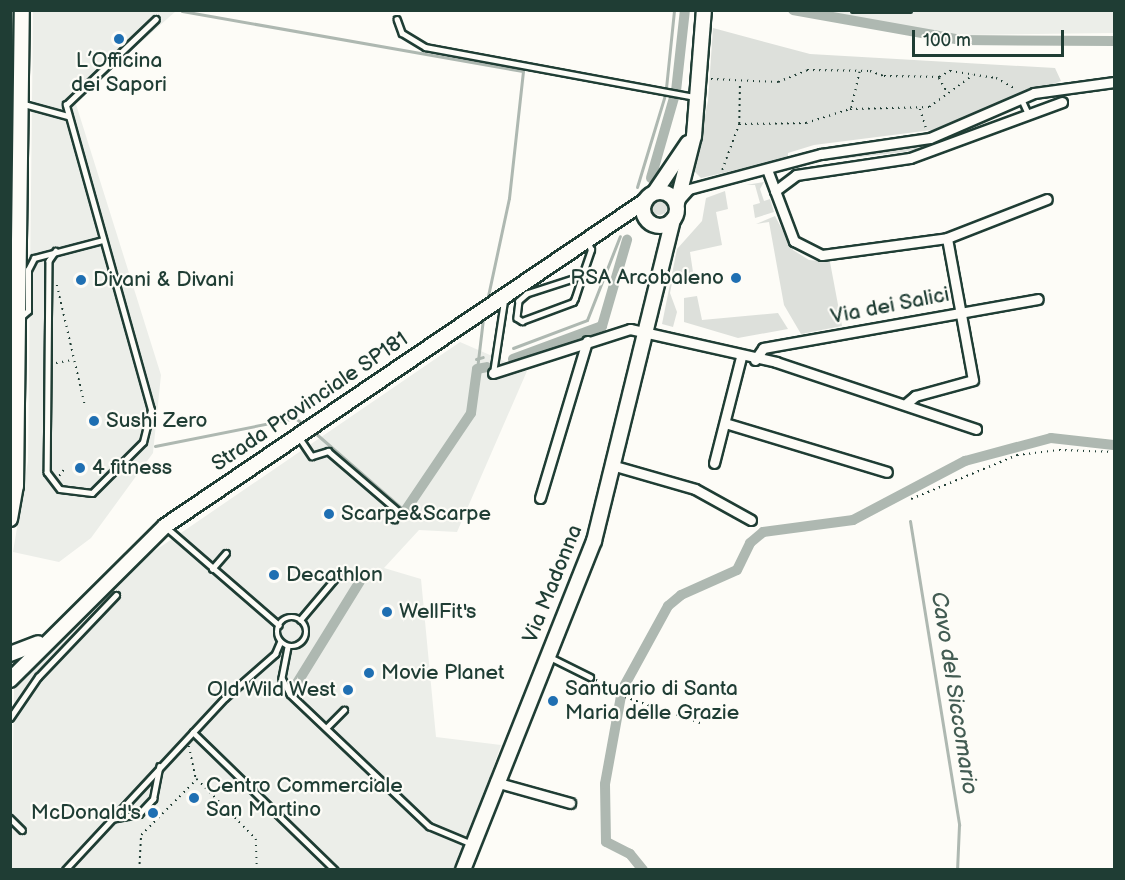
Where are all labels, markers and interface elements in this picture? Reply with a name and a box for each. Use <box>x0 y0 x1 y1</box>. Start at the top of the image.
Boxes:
scale bar <box>915 18 1066 56</box>
text: 100 m <box>923 30 971 51</box>
marker: L’Officina dei Sapori <box>112 32 126 46</box>
place label: L’Officina dei Sapori <box>71 48 167 98</box>
place label: RSA Arcobaleno <box>570 265 724 291</box>
place label: Divani & Divani <box>93 267 234 293</box>
marker: RSA Arcobaleno <box>729 271 743 285</box>
marker: Divani & Divani <box>74 273 88 287</box>
street label: Via dei Salici <box>828 282 952 330</box>
street label: Strada Provinciale SP181 <box>207 327 413 477</box>
place label: Sushi Zero <box>106 408 207 434</box>
marker: Sushi Zero <box>87 414 101 428</box>
place label: 4 fitness <box>92 455 172 481</box>
marker: 4 fitness <box>73 461 87 475</box>
place label: Scarpe&Scarpe <box>341 501 491 527</box>
marker: Scarpe&Scarpe <box>322 507 336 521</box>
street label: Via Madonna <box>518 521 588 647</box>
place label: Decathlon <box>286 562 383 588</box>
marker: Decathlon <box>267 568 281 582</box>
water label: Cavo del Siccomario <box>925 589 983 797</box>
place label: WellFit's <box>399 599 476 625</box>
marker: WellFit's <box>380 605 394 619</box>
place label: Movie Planet <box>381 660 504 686</box>
marker: Movie Planet <box>362 666 376 680</box>
place label: Santuario di Santa Maria delle Grazie <box>565 676 739 726</box>
place label: Old Wild West <box>205 677 336 703</box>
marker: Old Wild West <box>341 683 355 697</box>
marker: Santuario di Santa Maria delle Grazie <box>546 694 560 708</box>
place label: Centro Commerciale San Martino <box>206 773 403 823</box>
marker: Centro Commerciale San Martino <box>187 791 201 805</box>
place label: McDonald's <box>31 800 141 826</box>
marker: McDonald's <box>146 806 160 820</box>

